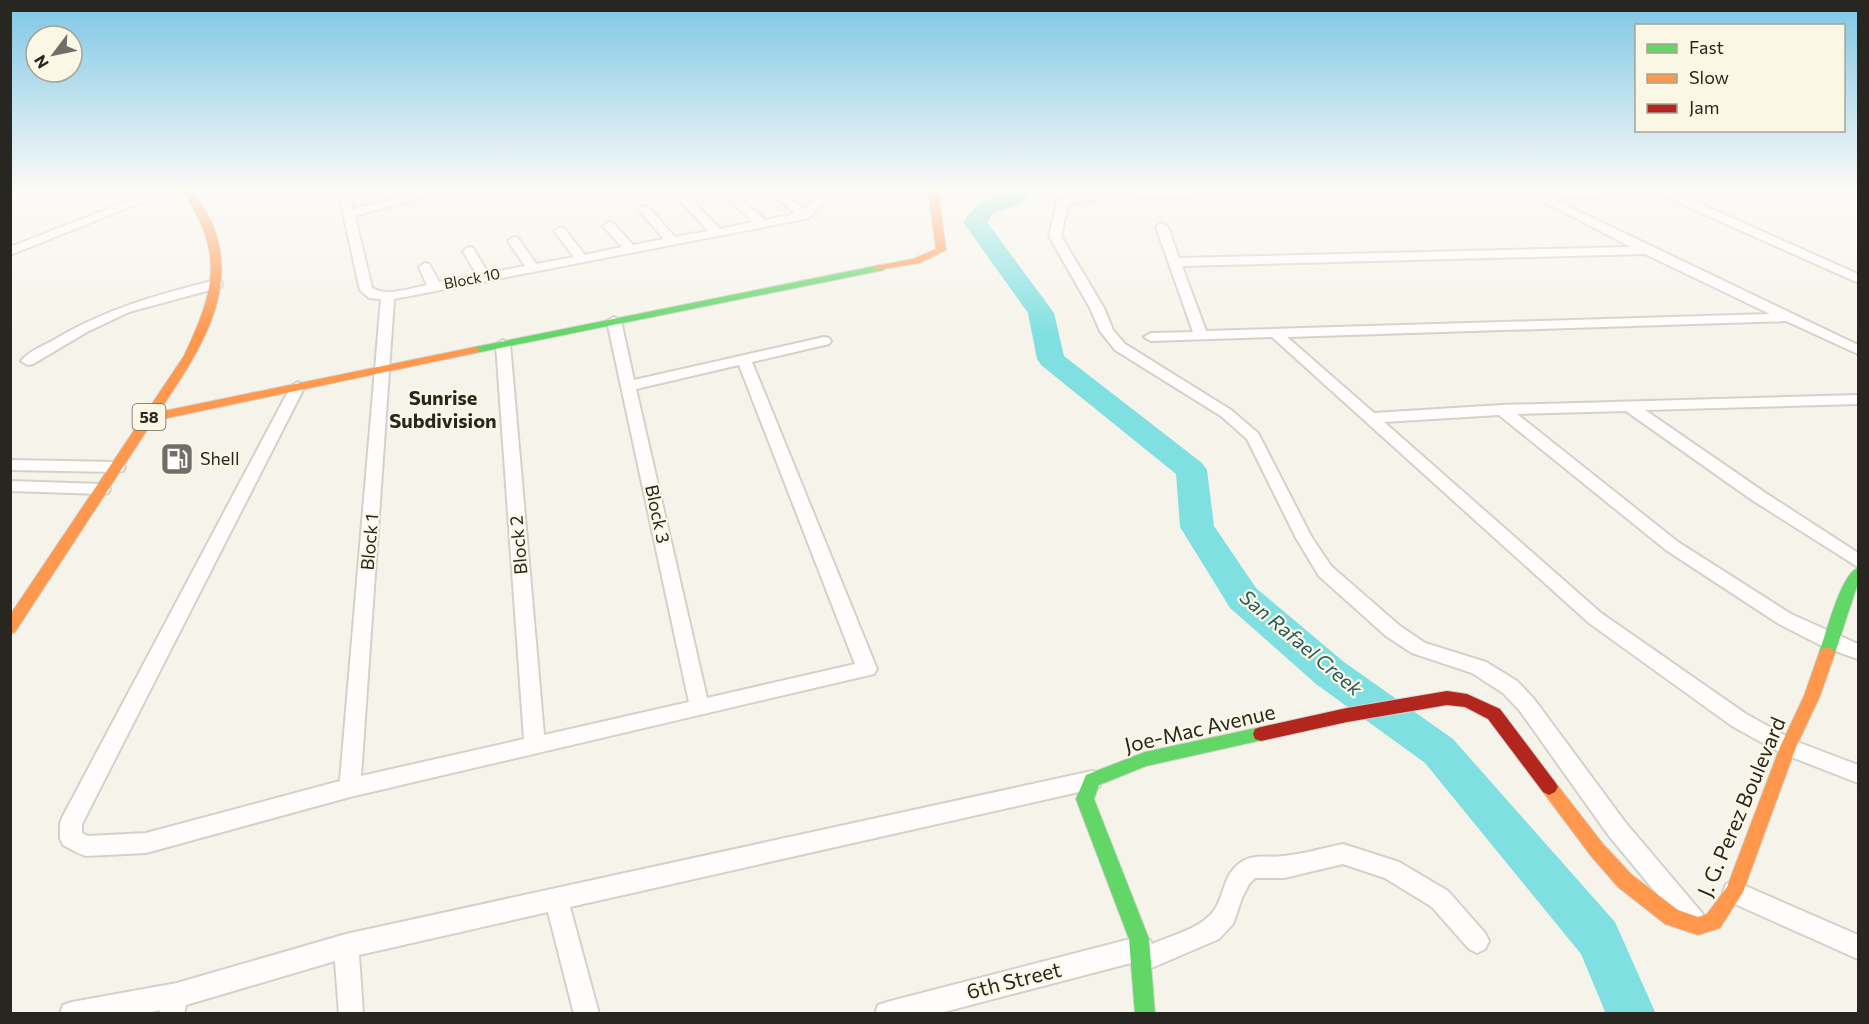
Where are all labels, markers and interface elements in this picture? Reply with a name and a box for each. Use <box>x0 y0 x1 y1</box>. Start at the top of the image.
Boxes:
north arrow <box>24 24 84 84</box>
legend <box>1635 24 1845 132</box>
text: Fast <box>1689 36 1724 58</box>
text: N <box>30 52 52 72</box>
text: Slow <box>1689 66 1729 88</box>
text: Jam <box>1689 96 1719 118</box>
street label: Block 10 <box>442 264 502 292</box>
district label: Sunrise Subdivision <box>389 385 497 432</box>
road number: 58 <box>132 404 166 430</box>
fuel station icon: Shell <box>159 441 195 477</box>
place label: Shell <box>200 447 240 469</box>
street label: Block 3 <box>641 482 675 545</box>
street label: Block 1 <box>356 513 382 571</box>
street label: Block 2 <box>504 515 532 575</box>
water label: San Rafael Creek <box>1236 584 1369 701</box>
street label: Joe-Mac Avenue <box>1122 698 1277 757</box>
street label: J. G. Perez Boulevard <box>1691 713 1790 900</box>
street label: 6th Street <box>964 956 1064 1003</box>

